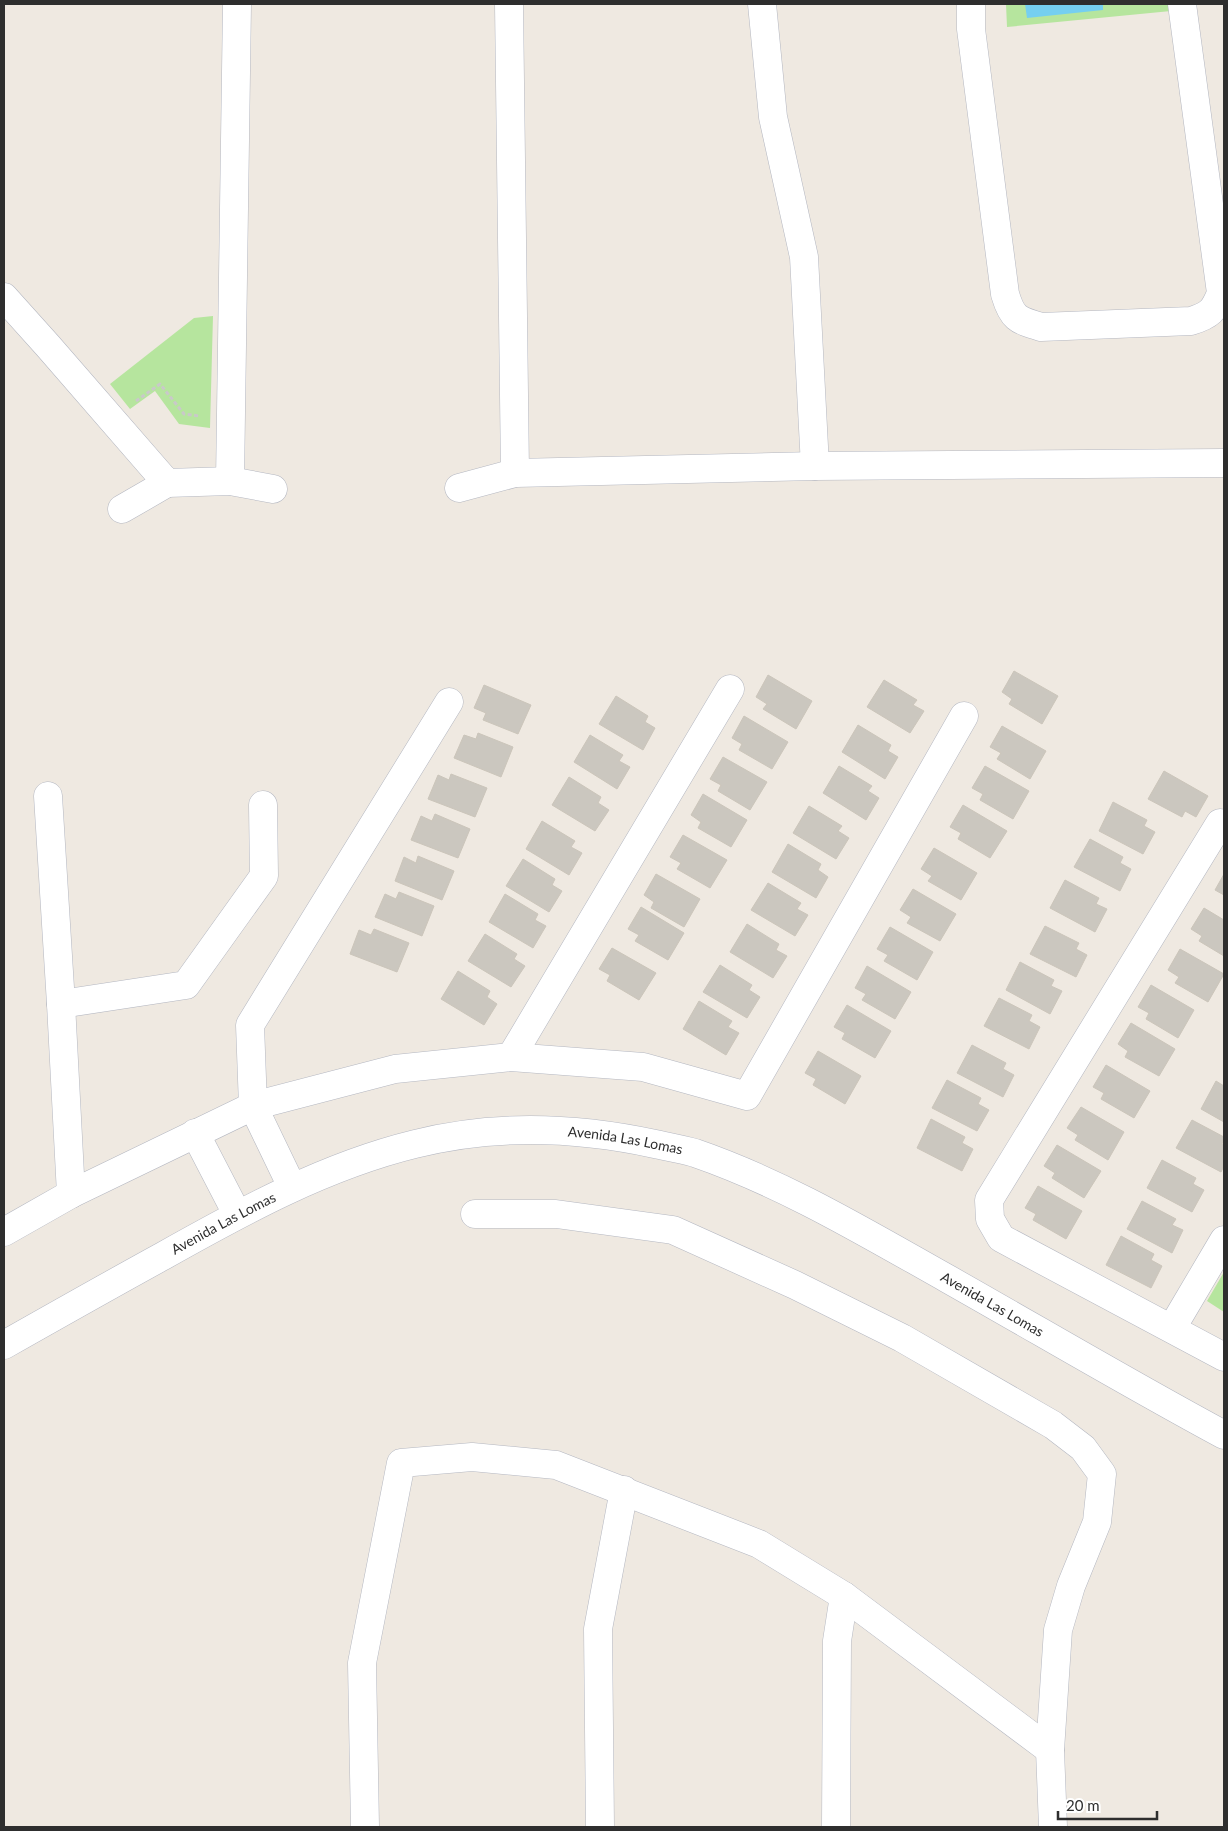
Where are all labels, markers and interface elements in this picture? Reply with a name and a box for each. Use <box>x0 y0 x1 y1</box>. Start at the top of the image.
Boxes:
street label: Avenida Las Lomas <box>567 1122 684 1157</box>
street label: Avenida Las Lomas <box>168 1188 278 1258</box>
street label: Avenida Las Lomas <box>938 1268 1047 1340</box>
scale bar <box>1058 1788 1157 1820</box>
text: 20 m <box>1066 1796 1100 1814</box>

